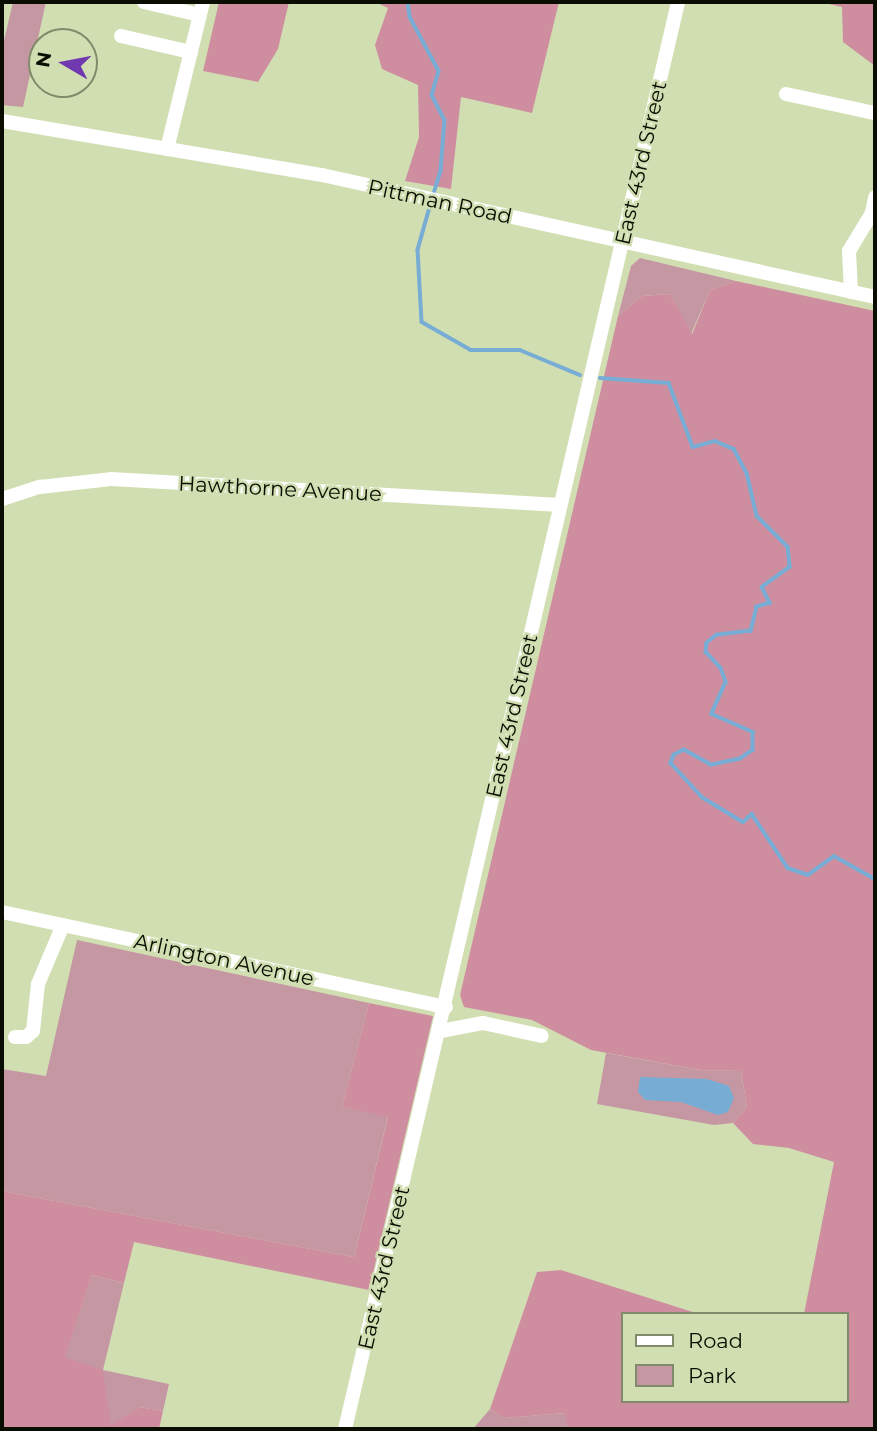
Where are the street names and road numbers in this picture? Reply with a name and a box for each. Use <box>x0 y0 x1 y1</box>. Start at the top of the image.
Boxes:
street label: East 43rd Street <box>610 79 672 247</box>
street label: Pittman Road <box>366 174 514 230</box>
street label: Hawthorne Avenue <box>178 471 382 507</box>
street label: East 43rd Street <box>481 632 543 800</box>
street label: Arlington Avenue <box>132 929 316 991</box>
street label: East 43rd Street <box>353 1184 415 1352</box>

